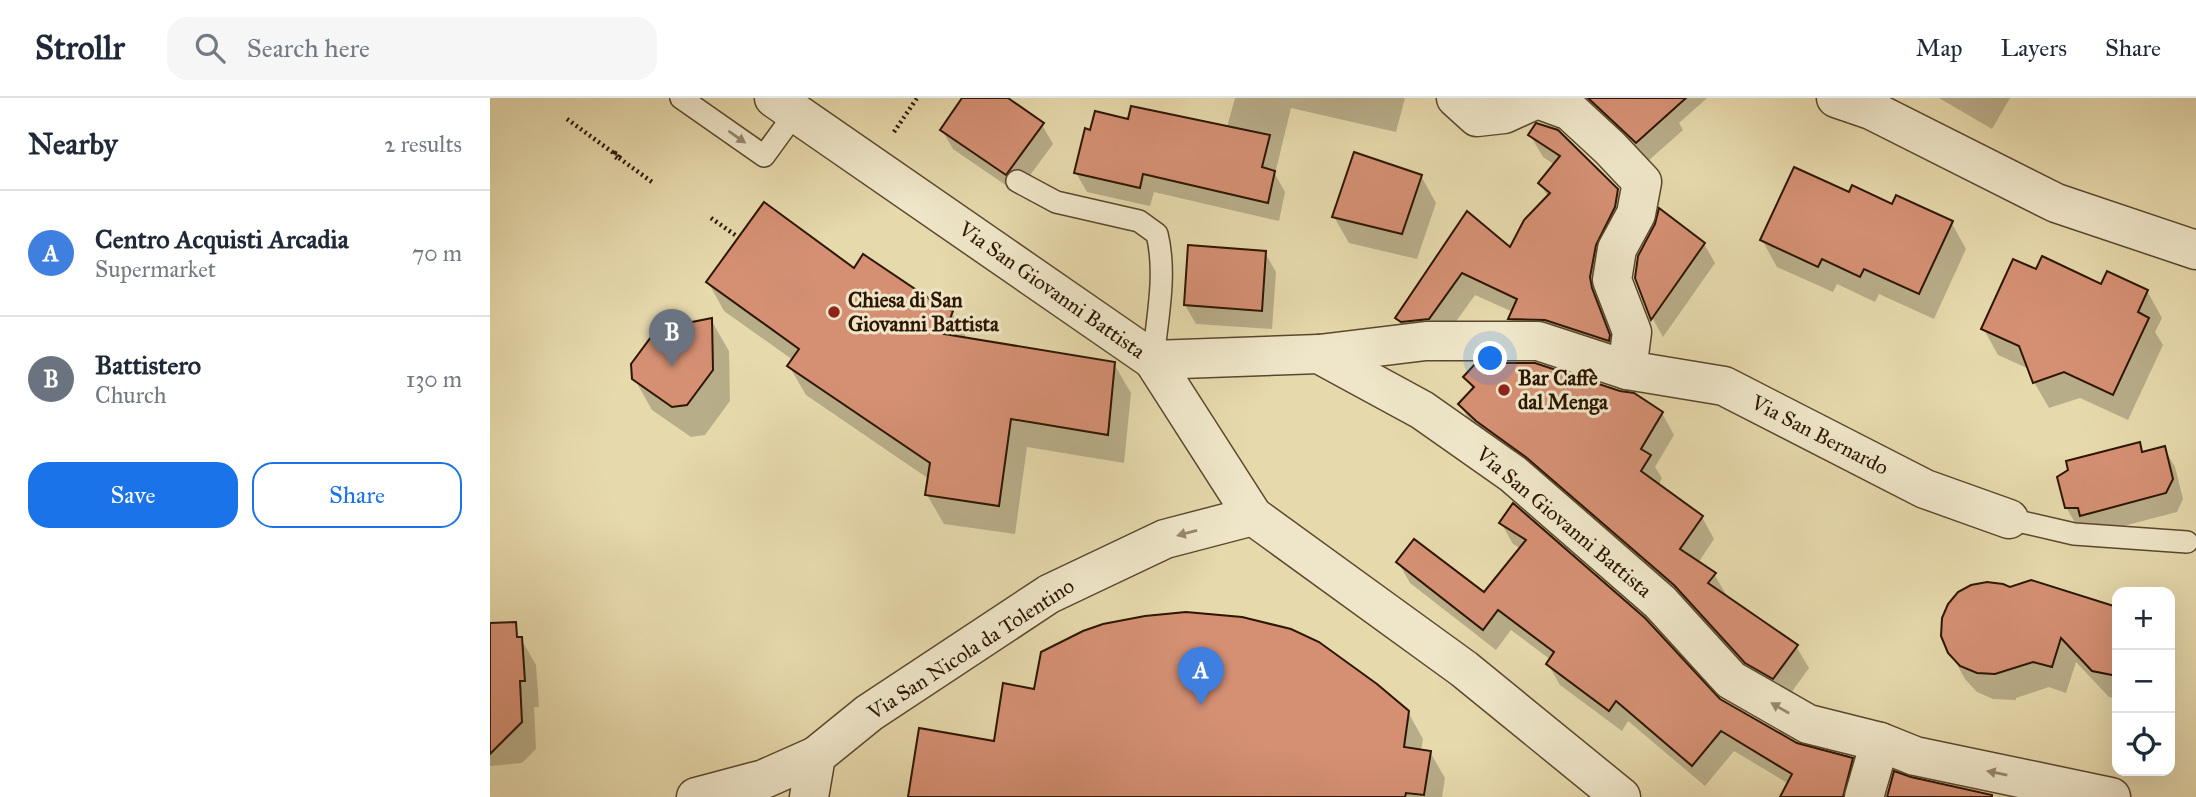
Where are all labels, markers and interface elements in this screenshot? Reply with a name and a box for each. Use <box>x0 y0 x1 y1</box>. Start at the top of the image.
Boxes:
search box <box>167 17 657 80</box>
text: Strollr <box>35 28 125 68</box>
icon: search <box>191 29 229 67</box>
text: Search here <box>247 32 370 64</box>
text: Map <box>1916 33 1963 63</box>
text: Layers <box>2001 33 2067 63</box>
text: Share <box>2105 33 2161 63</box>
text: Nearby <box>28 126 118 162</box>
text: 2 results <box>384 130 462 158</box>
one-way arrow <box>728 130 746 144</box>
street label: Via San Giovanni Battista <box>953 215 1150 364</box>
text: Centro Acquisti Arcadia <box>95 223 349 255</box>
text: A <box>43 239 59 267</box>
text: 70 m <box>412 239 462 267</box>
text: Supermarket <box>95 255 216 283</box>
place label: Chiesa di San Giovanni Battista <box>848 287 1000 337</box>
marker: Chiesa di San Giovanni Battista <box>826 304 842 320</box>
pin: B <box>649 309 695 367</box>
your location <box>1473 341 1507 375</box>
text: Battistero <box>95 349 201 381</box>
text: B <box>43 365 59 393</box>
text: 130 m <box>406 365 462 393</box>
place label: Bar Caffè dal Menga <box>1518 365 1609 415</box>
text: Church <box>95 381 167 409</box>
marker: Bar Caffè dal Menga <box>1496 382 1512 398</box>
street label: Via San Bernardo <box>1746 389 1893 481</box>
street label: Via San Giovanni Battista <box>1470 440 1657 603</box>
button: Save <box>28 462 238 528</box>
button: Share <box>252 462 462 528</box>
one-way arrow <box>1176 529 1197 539</box>
street label: Via San Nicola da Tolentino <box>862 572 1079 726</box>
map controls <box>2112 587 2175 776</box>
button: + <box>2112 587 2175 650</box>
pin: A <box>1178 647 1224 705</box>
button: − <box>2112 650 2175 713</box>
one-way arrow <box>1771 702 1790 714</box>
button: locate <box>2112 713 2175 776</box>
one-way arrow <box>1986 768 2008 779</box>

